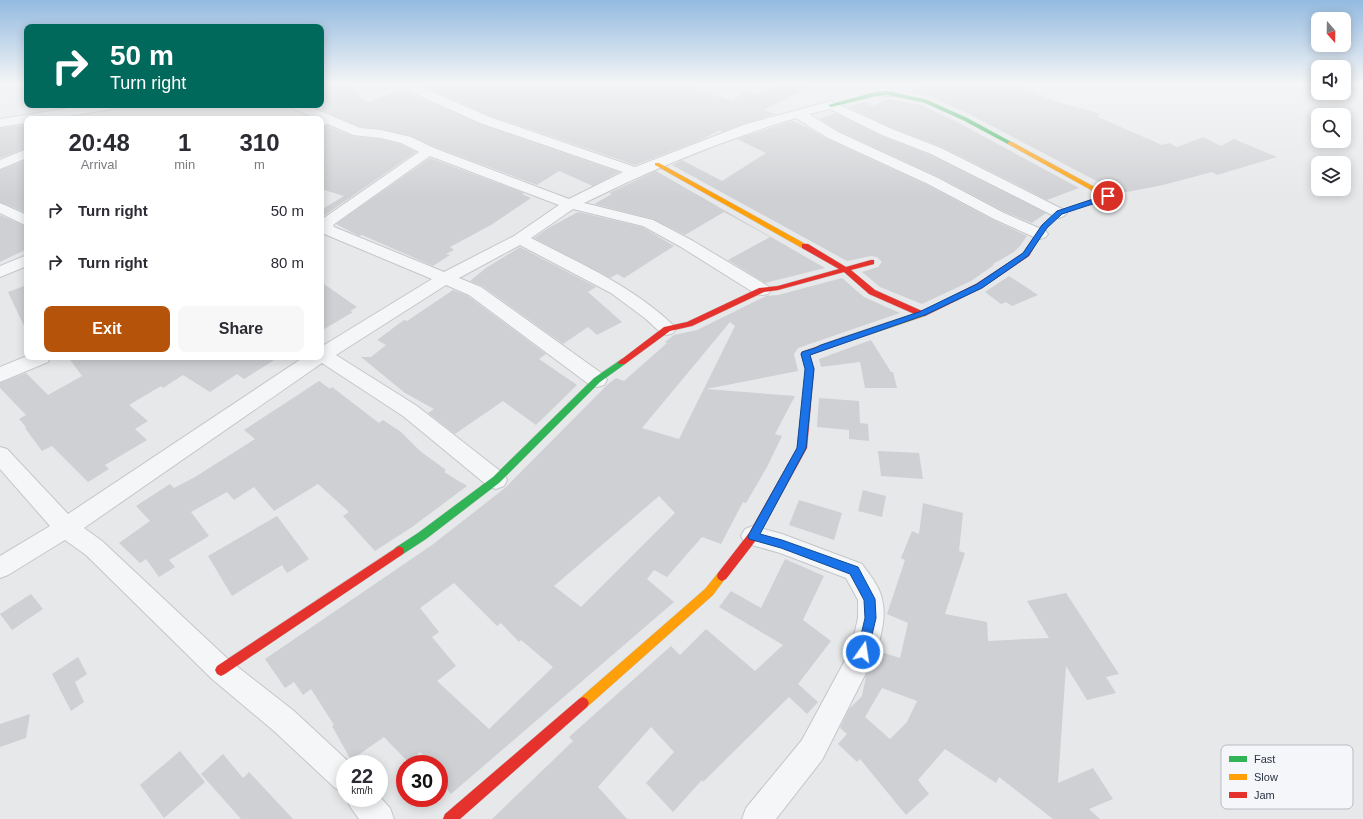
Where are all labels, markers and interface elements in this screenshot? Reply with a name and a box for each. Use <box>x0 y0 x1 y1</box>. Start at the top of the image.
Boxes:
north arrow <box>1311 12 1351 52</box>
map controls <box>1311 12 1351 196</box>
icon: right <box>44 40 96 92</box>
text: 50 m <box>110 40 174 71</box>
button: sound <box>1311 60 1351 100</box>
text: Turn right <box>110 73 186 93</box>
button: search <box>1311 108 1351 148</box>
text: 20:48 <box>68 129 130 156</box>
text: 1 <box>178 129 191 156</box>
text: 310 <box>240 129 280 156</box>
button: layers <box>1311 156 1351 196</box>
text: Arrival <box>81 157 118 172</box>
text: min <box>174 157 195 172</box>
text: m <box>254 157 265 172</box>
pin <box>1091 179 1125 213</box>
icon: arrive <box>1097 185 1119 207</box>
icon: right <box>44 199 66 221</box>
text: Turn right <box>78 202 148 219</box>
text: 50 m <box>271 202 304 219</box>
icon: right <box>44 251 66 273</box>
text: Turn right <box>78 254 148 271</box>
text: 80 m <box>271 254 304 271</box>
button: Exit <box>44 306 170 352</box>
button: Share <box>178 306 304 352</box>
position arrow <box>842 631 884 673</box>
legend <box>1221 745 1353 809</box>
text: Fast <box>1254 753 1275 765</box>
speed limit sign: 30 <box>396 755 448 807</box>
text: 22 <box>351 765 373 787</box>
text: Slow <box>1254 771 1278 783</box>
text: km/h <box>351 785 373 796</box>
text: Jam <box>1254 789 1275 801</box>

